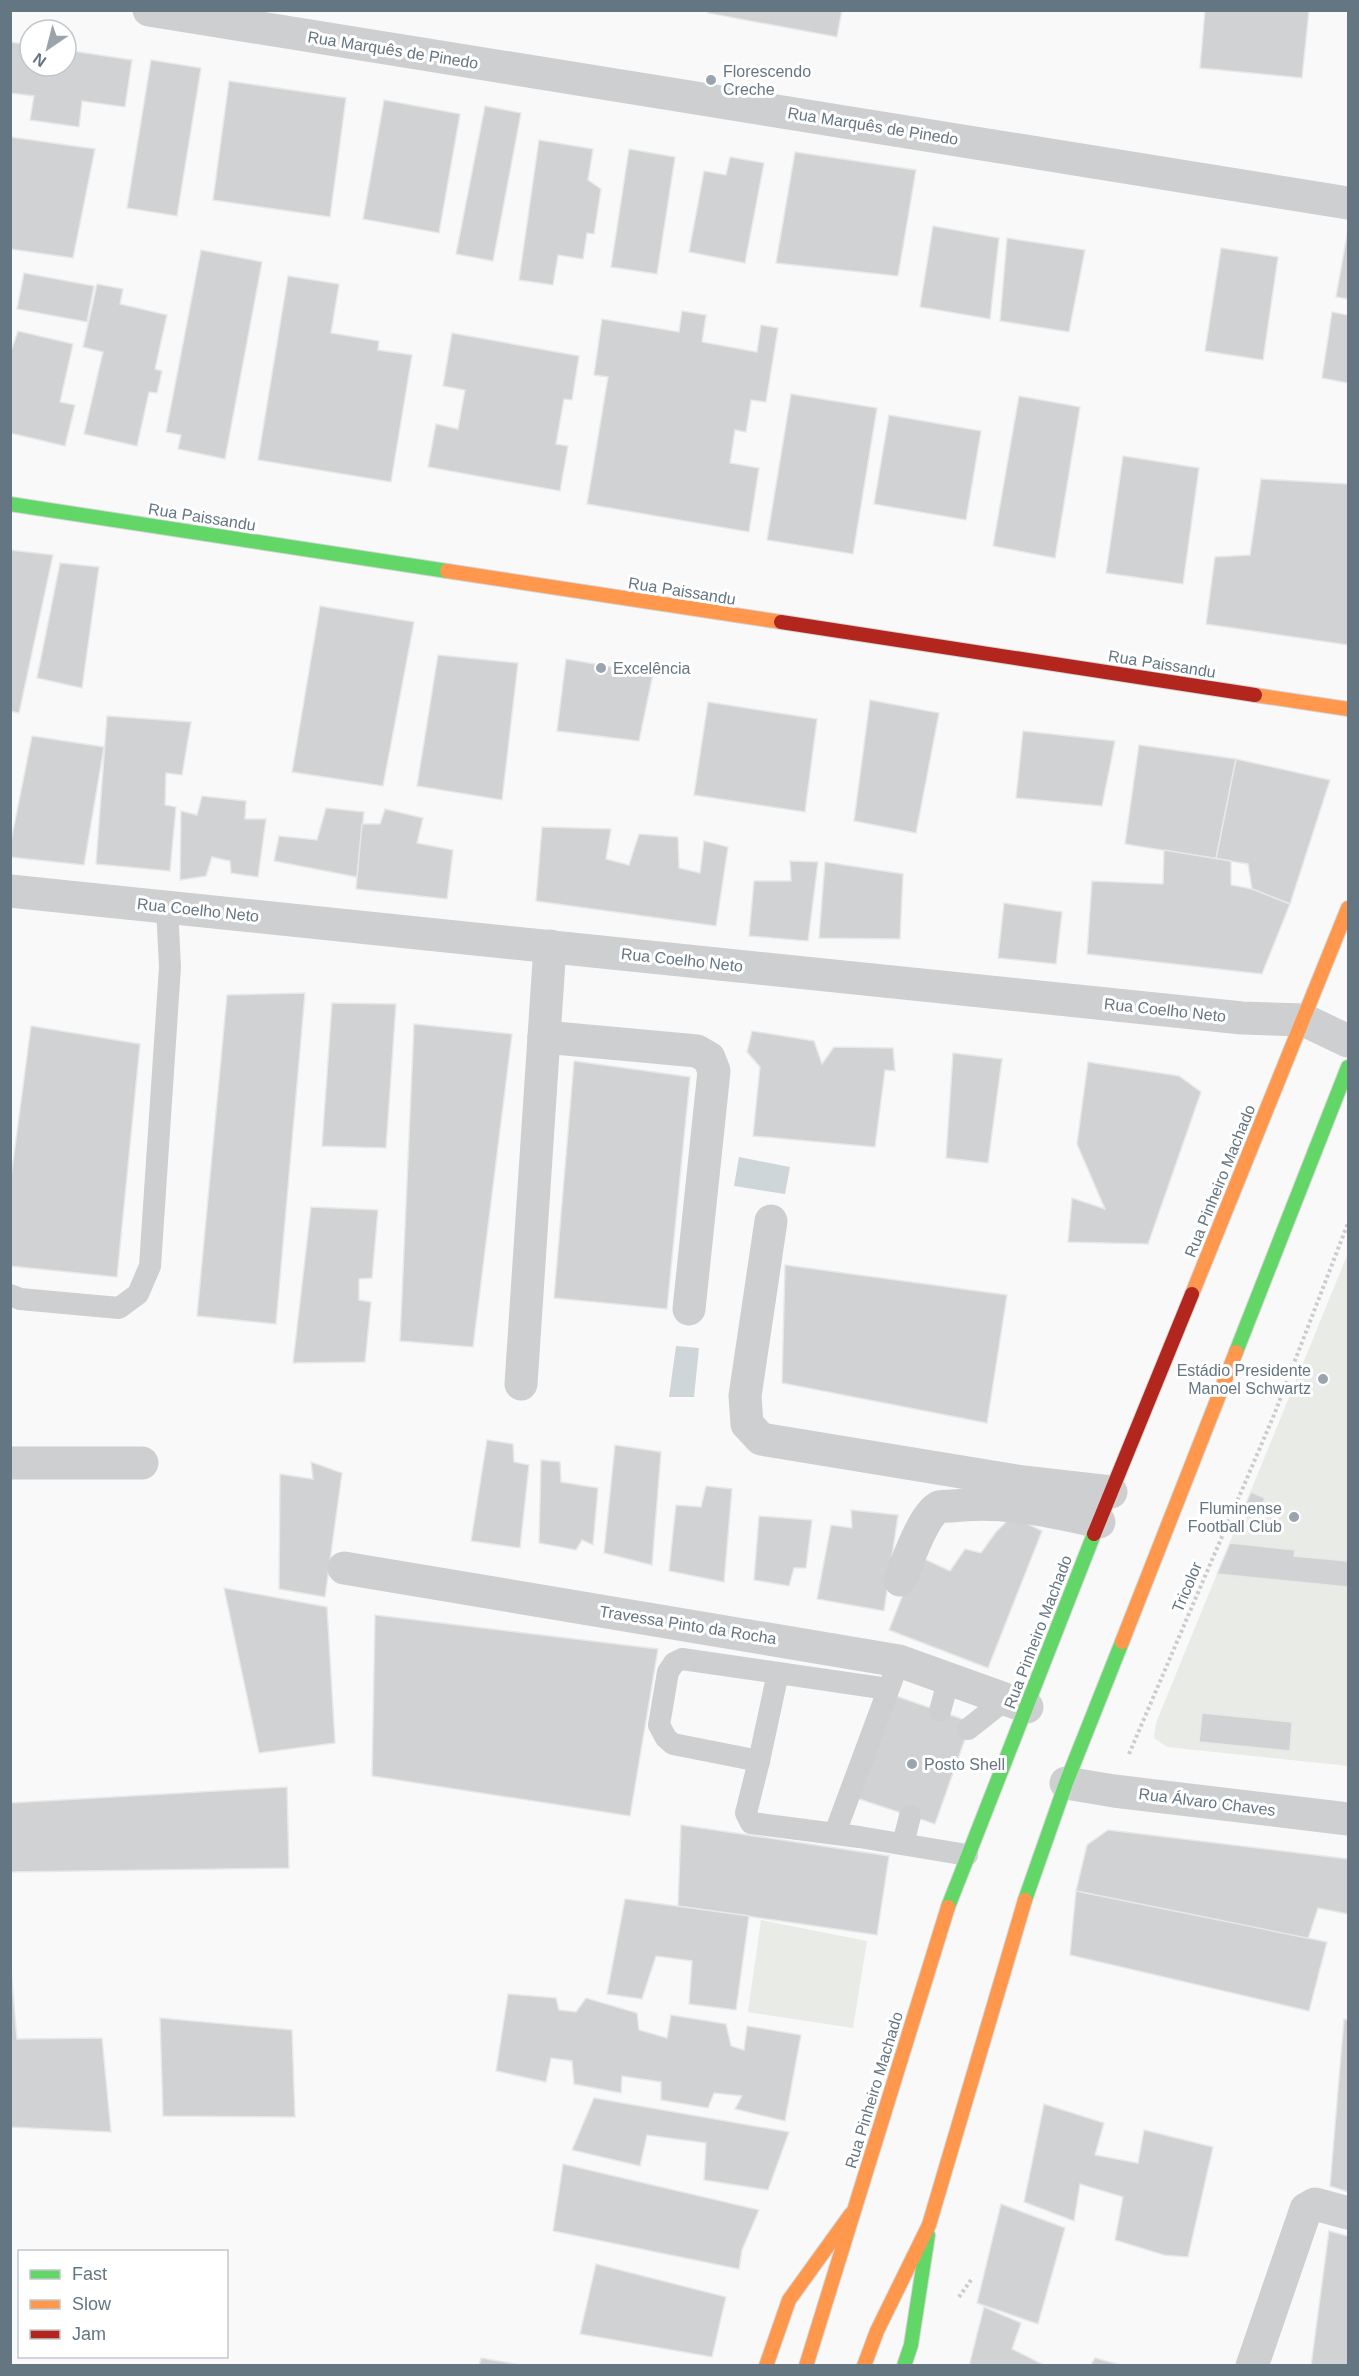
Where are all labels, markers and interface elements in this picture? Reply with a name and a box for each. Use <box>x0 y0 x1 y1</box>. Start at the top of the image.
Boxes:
north arrow <box>18 18 78 78</box>
street label: Rua Marquês de Pinedo <box>306 28 480 72</box>
text: N <box>30 50 49 70</box>
place label: Florescendo Creche <box>723 63 811 98</box>
marker: Florescendo Creche <box>704 73 718 87</box>
street label: Rua Marquês de Pinedo <box>786 104 960 148</box>
street label: Rua Paissandu <box>147 500 257 534</box>
street label: Rua Paissandu <box>627 574 737 608</box>
street label: Rua Paissandu <box>1107 647 1217 681</box>
place label: Excelência <box>613 660 690 677</box>
marker: Excelência <box>594 661 608 675</box>
street label: Rua Coelho Neto <box>136 895 260 925</box>
street label: Rua Coelho Neto <box>620 945 744 975</box>
street label: Rua Coelho Neto <box>1103 995 1227 1025</box>
street label: Rua Pinheiro Machado <box>1182 1102 1258 1260</box>
place label: Estádio Presidente Manoel Schwartz <box>1177 1362 1311 1397</box>
marker: Estádio Presidente Manoel Schwartz <box>1316 1372 1330 1386</box>
place label: Fluminense Football Club <box>1188 1500 1282 1535</box>
marker: Fluminense Football Club <box>1287 1510 1301 1524</box>
street label: Rua Pinheiro Machado <box>1001 1553 1075 1711</box>
street label: Tricolor <box>1169 1559 1205 1615</box>
street label: Travessa Pinto da Rocha <box>598 1603 778 1647</box>
place label: Posto Shell <box>924 1756 1005 1773</box>
marker: Posto Shell <box>905 1757 919 1771</box>
street label: Rua Álvaro Chaves <box>1138 1784 1277 1819</box>
street label: Rua Pinheiro Machado <box>842 2010 906 2170</box>
legend <box>18 2250 228 2358</box>
text: Fast <box>72 2264 107 2284</box>
text: Slow <box>72 2294 112 2314</box>
text: Jam <box>72 2324 106 2344</box>

